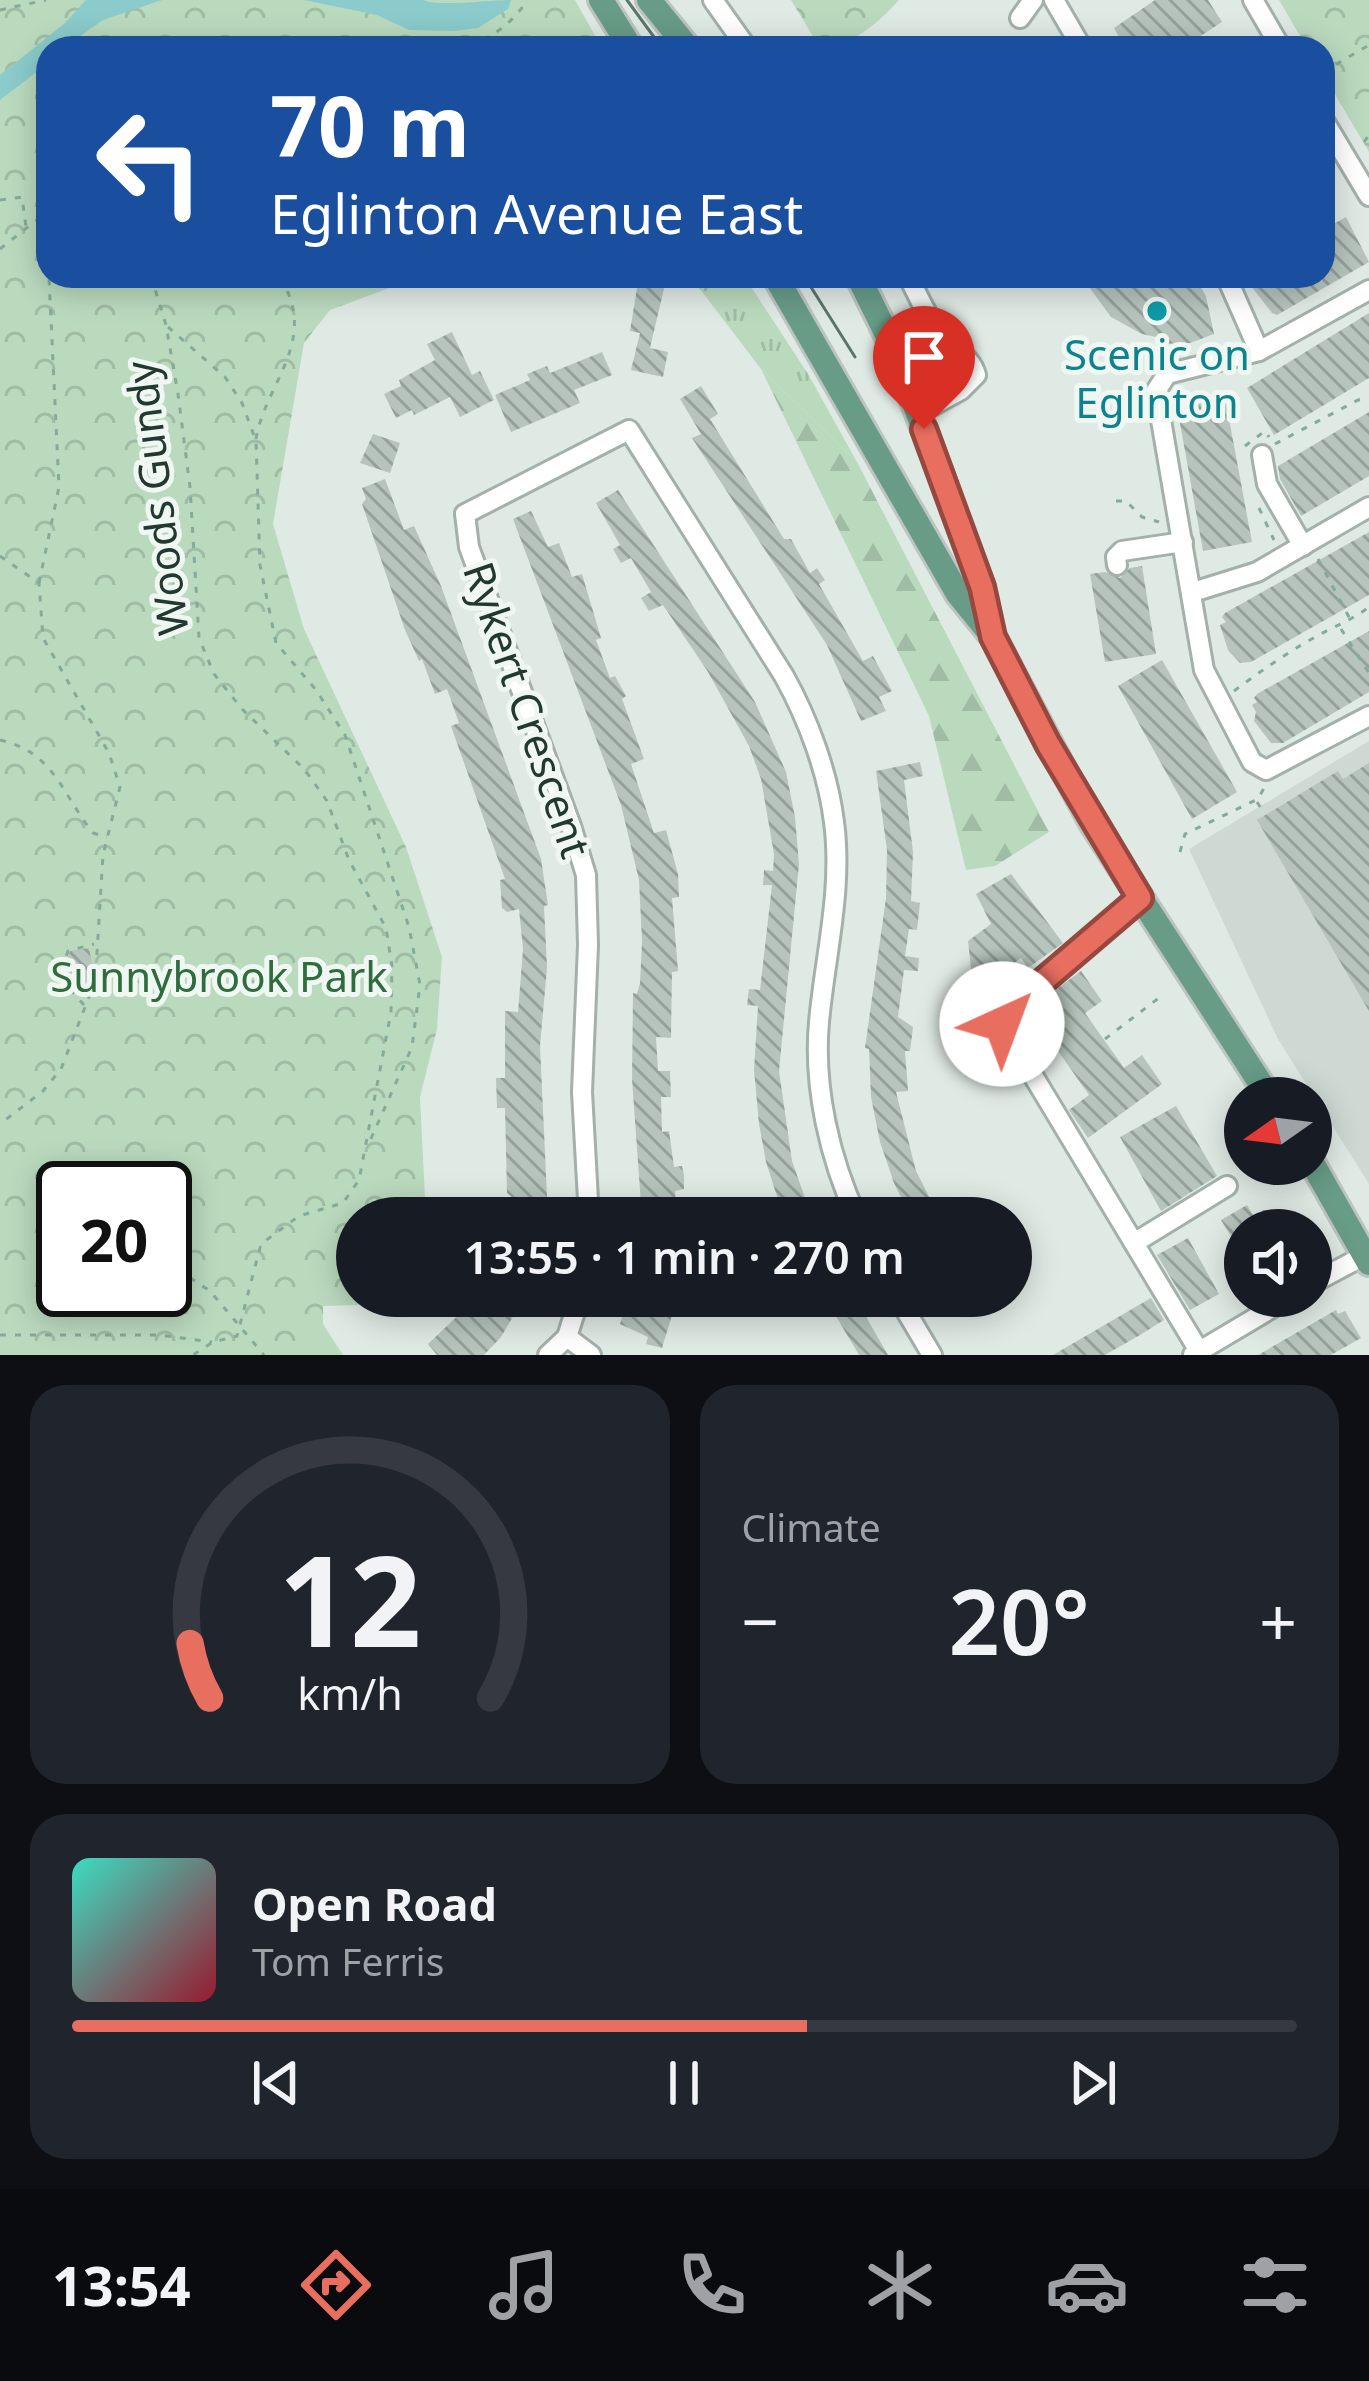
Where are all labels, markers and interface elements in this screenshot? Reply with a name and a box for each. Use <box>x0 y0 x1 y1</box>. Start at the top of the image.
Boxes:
text: 70 m <box>270 67 470 182</box>
icon: left <box>72 84 228 240</box>
text: Eglinton Avenue East <box>270 176 803 250</box>
marker: Scenic on Eglinton <box>1144 298 1170 324</box>
pin <box>873 306 975 429</box>
icon: arrive <box>891 324 957 390</box>
place label: Scenic on Eglinton <box>1064 325 1250 430</box>
street label: Woods Gundy <box>110 357 201 638</box>
street label: Rykert Crescent <box>451 554 606 865</box>
park label: Sunnybrook Park <box>50 947 388 1004</box>
position arrow <box>939 961 1065 1087</box>
north arrow <box>1224 1077 1332 1185</box>
map controls <box>1224 1077 1332 1317</box>
speed limit sign: 20 <box>36 1161 192 1317</box>
button: sound <box>1224 1209 1332 1317</box>
text: 13:55 · 1 min · 270 m <box>463 1226 905 1287</box>
text: Climate <box>742 1500 881 1553</box>
text: 12 <box>278 1514 421 1684</box>
text: 20° <box>949 1559 1090 1681</box>
text: − <box>742 1575 779 1665</box>
text: + <box>1259 1575 1297 1665</box>
text: km/h <box>297 1663 402 1722</box>
text: Open Road <box>252 1873 497 1934</box>
text: Tom Ferris <box>252 1934 444 1987</box>
icon: previous <box>243 2050 309 2116</box>
icon: pause <box>651 2050 717 2116</box>
icon: next <box>1060 2050 1126 2116</box>
icon: directions <box>294 2243 378 2327</box>
icon: music <box>482 2243 566 2327</box>
icon: phone <box>670 2243 754 2327</box>
icon: climate <box>858 2243 942 2327</box>
icon: car <box>1045 2243 1129 2327</box>
icon: filters <box>1233 2243 1317 2327</box>
text: 13:54 <box>52 2248 191 2322</box>

